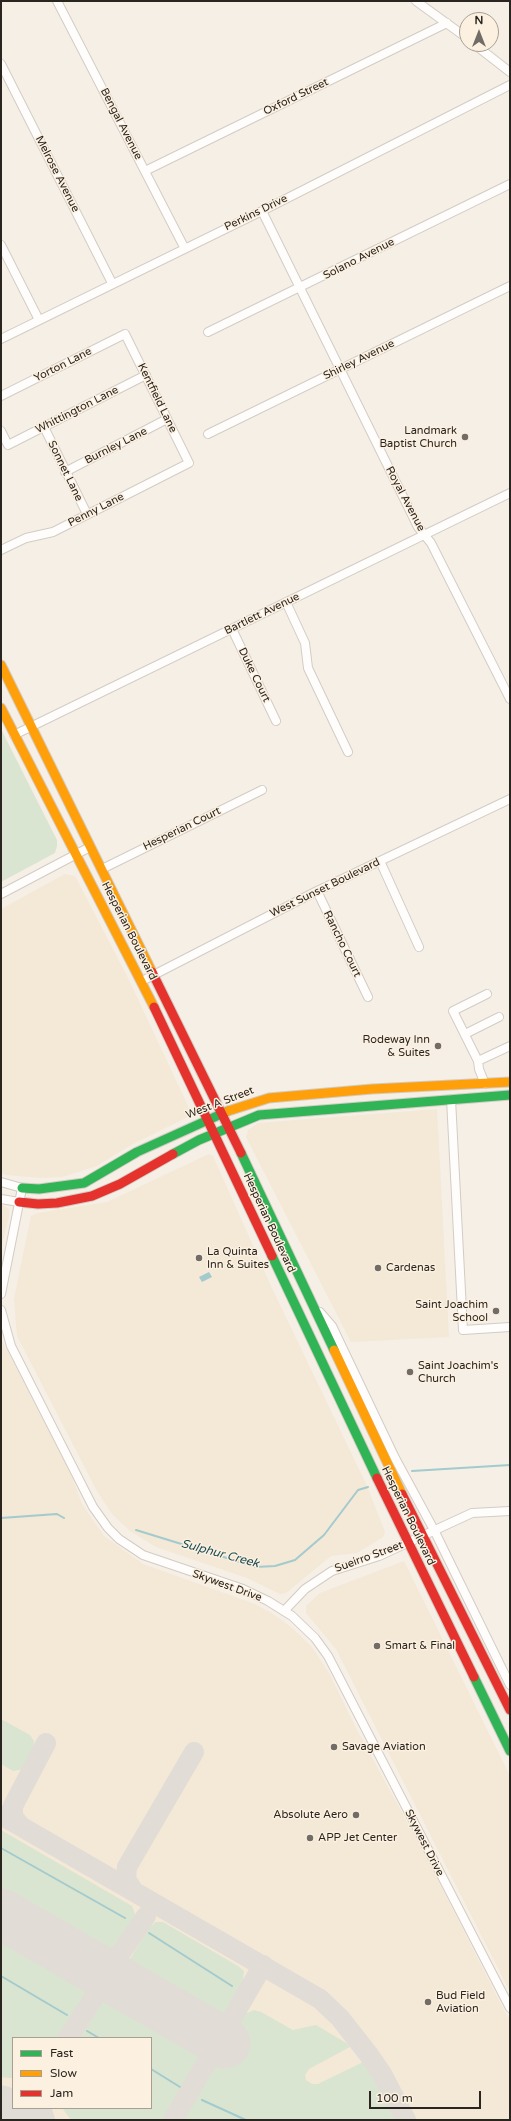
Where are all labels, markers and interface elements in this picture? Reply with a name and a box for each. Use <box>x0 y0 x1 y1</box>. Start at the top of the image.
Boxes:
north arrow <box>459 12 499 52</box>
text: N <box>475 14 483 27</box>
street label: Oxford Street <box>261 76 331 118</box>
street label: Bengal Avenue <box>97 86 145 162</box>
street label: Melrose Avenue <box>32 134 82 214</box>
street label: Perkins Drive <box>222 192 290 234</box>
street label: Solano Avenue <box>321 235 397 283</box>
street label: Shirley Avenue <box>321 337 397 383</box>
street label: Yorton Lane <box>32 345 94 385</box>
street label: Kentfield Lane <box>135 361 179 435</box>
street label: Whittington Lane <box>33 383 121 437</box>
place label: Landmark Baptist Church <box>379 424 457 450</box>
street label: Burnley Lane <box>83 425 149 467</box>
marker: Landmark Baptist Church <box>460 432 470 442</box>
street label: Sonnet Lane <box>45 439 85 503</box>
street label: Royal Avenue <box>382 464 428 534</box>
street label: Penny Lane <box>66 490 126 530</box>
street label: Bartlett Avenue <box>222 590 302 638</box>
street label: Duke Court <box>235 646 273 704</box>
street label: Hesperian Court <box>141 804 223 854</box>
street label: West Sunset Boulevard <box>268 856 382 920</box>
street label: Hesperian Boulevard <box>99 880 159 982</box>
street label: Rancho Court <box>320 909 364 979</box>
place label: Rodeway Inn & Suites <box>362 1033 430 1059</box>
marker: Rodeway Inn & Suites <box>433 1041 443 1051</box>
street label: West A Street <box>184 1084 256 1122</box>
street label: Hesperian Boulevard <box>240 1171 298 1275</box>
place label: La Quinta Inn & Suites <box>207 1245 269 1271</box>
marker: La Quinta Inn & Suites <box>194 1253 204 1263</box>
place label: Cardenas <box>386 1261 435 1275</box>
marker: Cardenas <box>373 1263 383 1273</box>
place label: Saint Joachim School <box>415 1298 488 1324</box>
marker: Saint Joachim School <box>491 1306 501 1316</box>
place label: Saint Joachim's Church <box>418 1359 498 1385</box>
marker: Saint Joachim's Church <box>405 1367 415 1377</box>
street label: Hesperian Boulevard <box>378 1464 438 1568</box>
water label: Sulphur Creek <box>179 1537 261 1571</box>
street label: Sueirro Street <box>333 1539 405 1575</box>
street label: Skywest Drive <box>191 1567 263 1605</box>
place label: Smart & Final <box>385 1639 455 1653</box>
marker: Smart & Final <box>372 1641 382 1651</box>
place label: Savage Aviation <box>342 1740 426 1754</box>
marker: Savage Aviation <box>329 1742 339 1752</box>
place label: Absolute Aero <box>273 1808 348 1822</box>
street label: Skywest Drive <box>402 1808 446 1878</box>
marker: Absolute Aero <box>351 1810 361 1820</box>
place label: APP Jet Center <box>318 1831 397 1845</box>
marker: APP Jet Center <box>305 1833 315 1843</box>
place label: Bud Field Aviation <box>436 1989 485 2015</box>
marker: Bud Field Aviation <box>423 1997 433 2007</box>
legend <box>12 2037 152 2109</box>
text: Fast <box>50 2046 73 2060</box>
text: Slow <box>50 2066 77 2080</box>
scale bar <box>371 2083 483 2109</box>
text: Jam <box>50 2086 73 2100</box>
text: 100 m <box>376 2091 413 2105</box>

